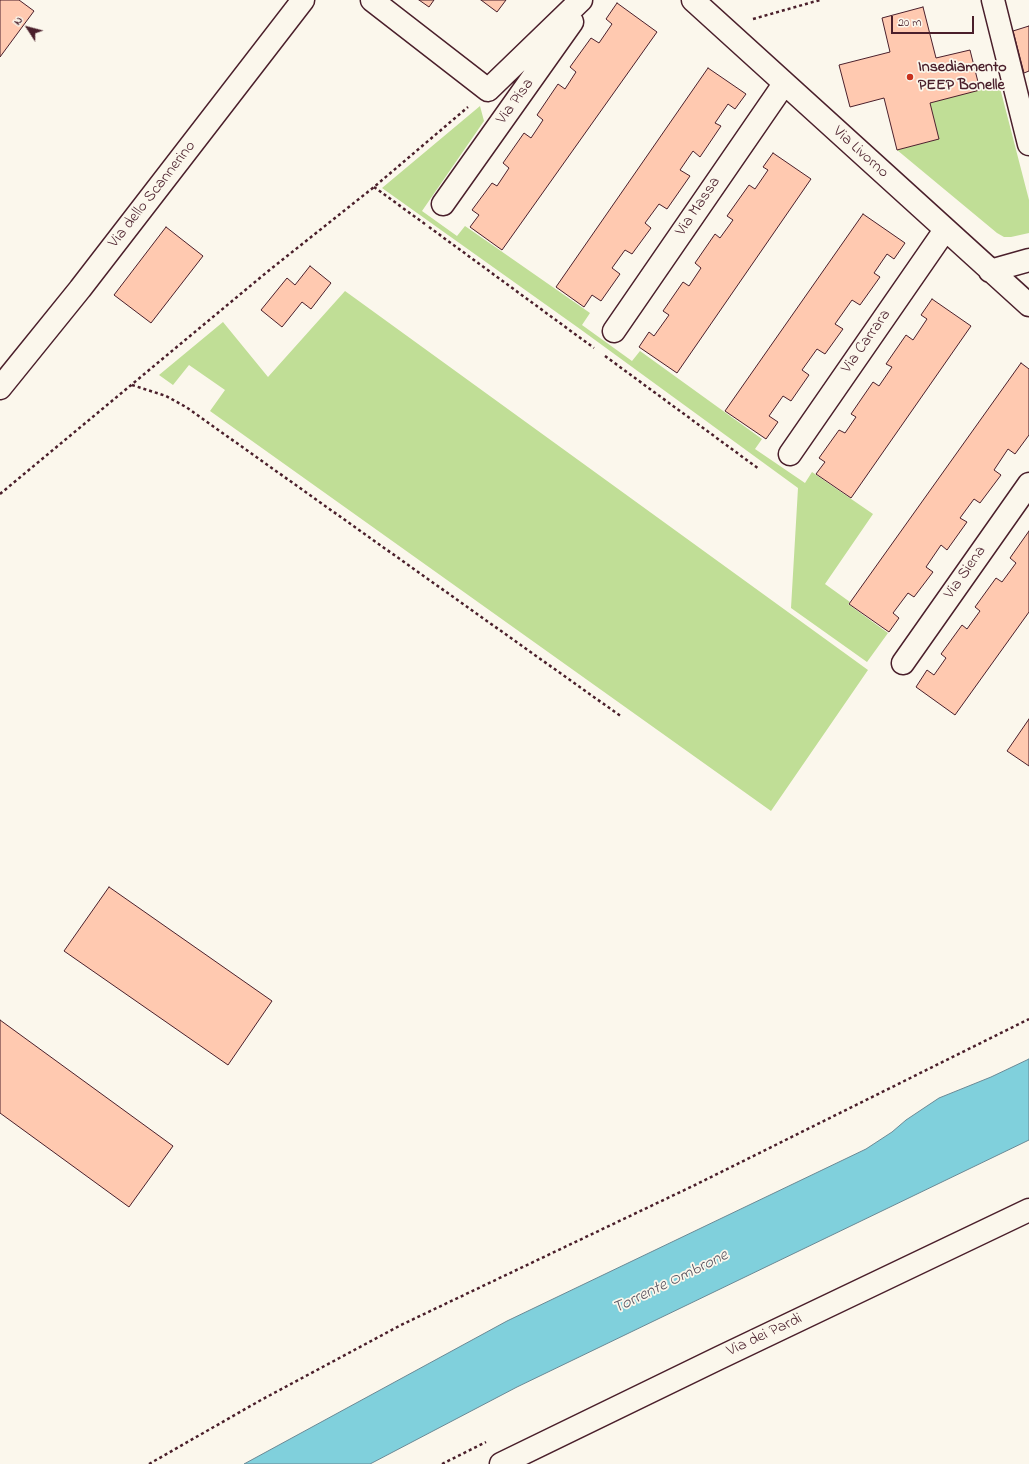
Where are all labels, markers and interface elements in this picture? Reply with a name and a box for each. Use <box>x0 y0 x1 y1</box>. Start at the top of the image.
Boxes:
north arrow <box>8 8 48 48</box>
scale bar <box>893 8 976 34</box>
text: N <box>10 13 27 29</box>
text: 20 m <box>898 14 921 32</box>
place label: Insediamento PEEP Bonelle <box>918 58 1007 96</box>
marker: Insediamento PEEP Bonelle <box>905 72 915 82</box>
street label: Via Pisa <box>493 75 539 129</box>
street label: Via Livorno <box>828 123 892 183</box>
street label: Via dello Scannerino <box>105 138 201 252</box>
street label: Via Massa <box>672 174 726 240</box>
street label: Via Carrara <box>838 306 896 378</box>
street label: Via Siena <box>941 543 991 603</box>
water label: Torrente Ombrone <box>610 1246 732 1320</box>
street label: Via dei Pardi <box>724 1310 806 1362</box>

